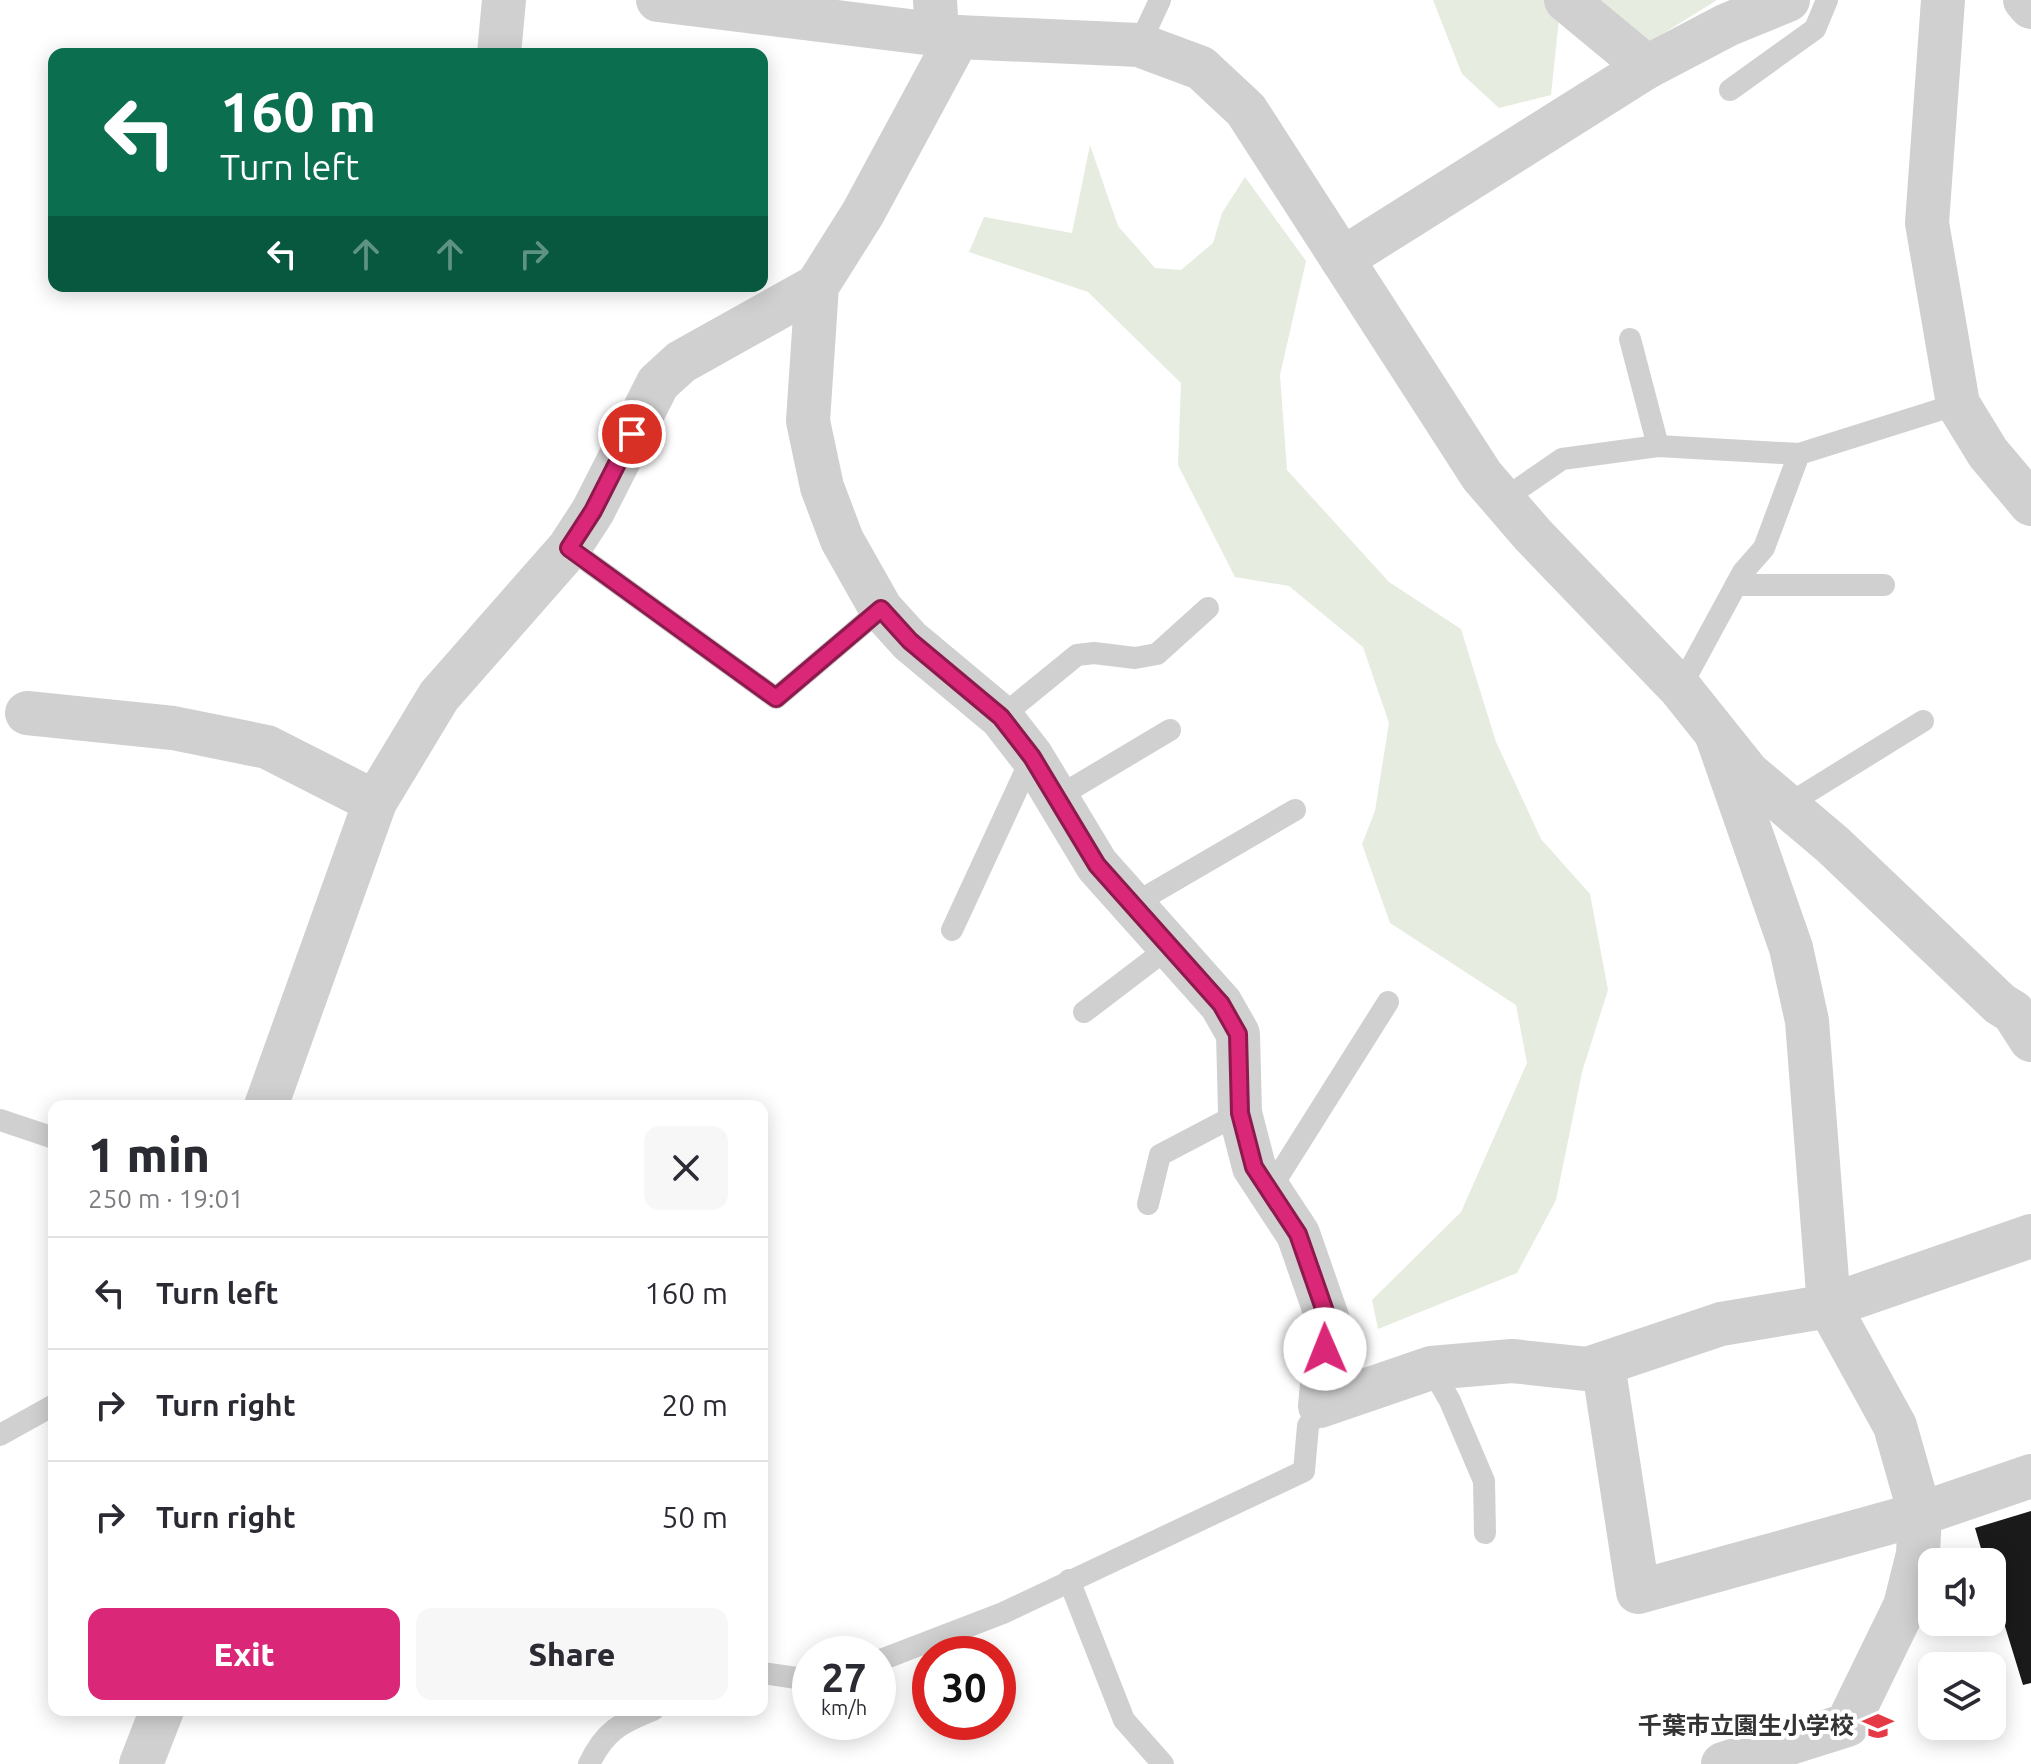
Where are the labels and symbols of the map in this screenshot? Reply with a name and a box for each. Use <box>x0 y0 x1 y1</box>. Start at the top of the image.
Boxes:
pin <box>598 400 666 468</box>
position arrow <box>1283 1307 1367 1391</box>
speed limit sign: 30 <box>912 1636 1016 1740</box>
school or university icon: 千葉市立園生小学校 <box>1861 1709 1895 1743</box>
place label: 千葉市立園生小学校 <box>1638 1712 1854 1739</box>

